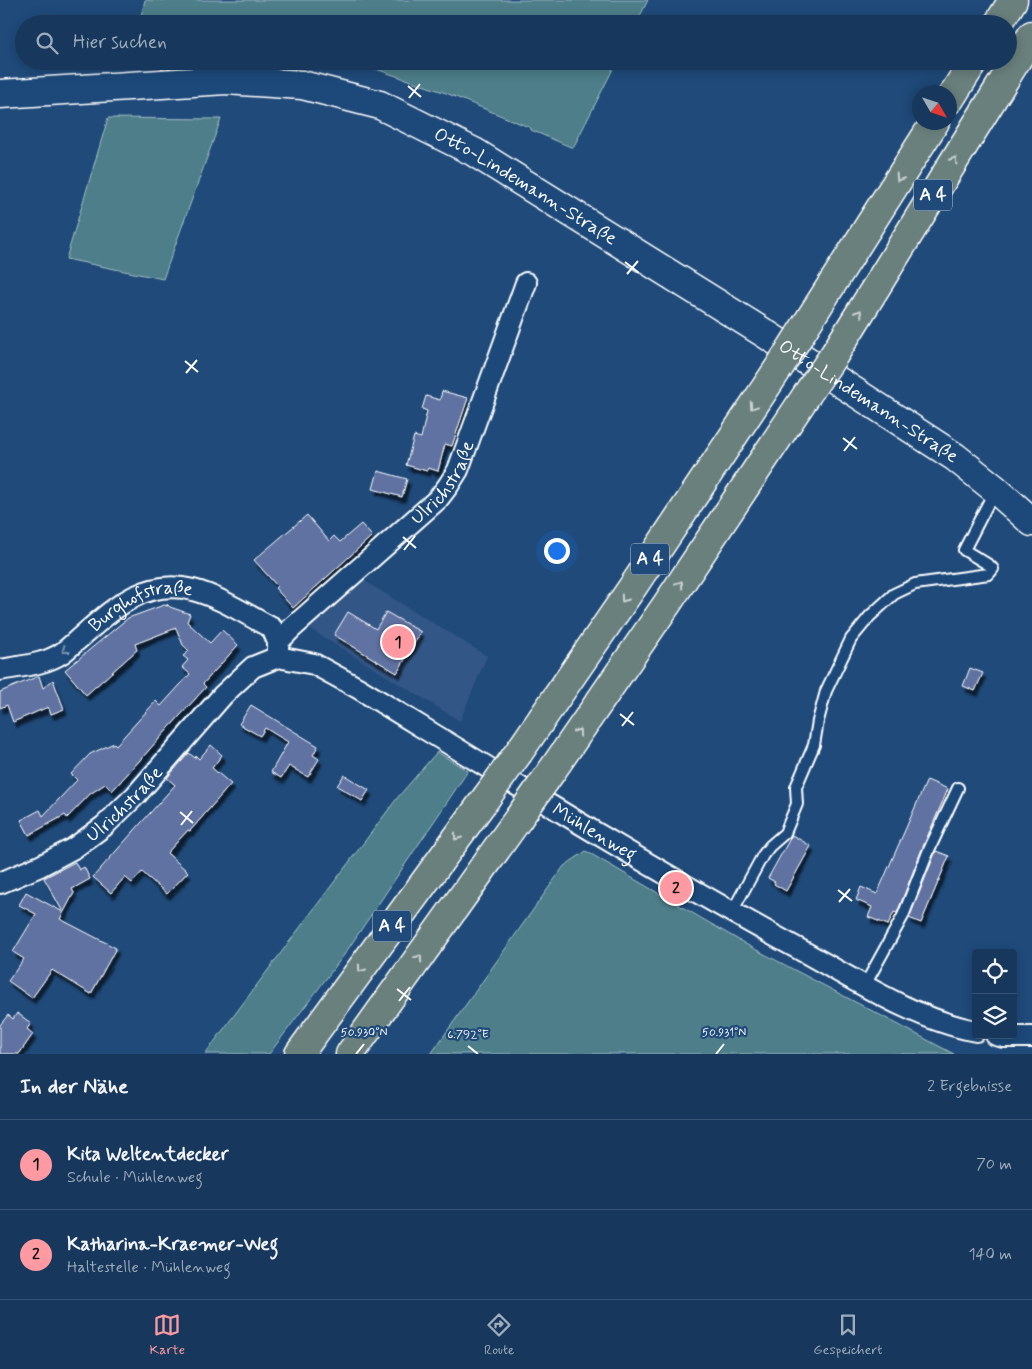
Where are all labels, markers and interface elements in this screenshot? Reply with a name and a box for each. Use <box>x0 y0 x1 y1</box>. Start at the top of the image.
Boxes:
search box <box>15 15 1017 70</box>
icon: search <box>33 29 61 57</box>
text: Hier suchen <box>73 30 167 55</box>
north arrow <box>912 85 957 130</box>
street label: Otto-Lindemann-Straße <box>430 122 622 251</box>
one-way arrow <box>948 157 958 166</box>
one-way arrow <box>896 173 906 182</box>
road number: A 4 <box>914 180 952 210</box>
one-way arrow <box>853 310 863 319</box>
street label: Otto-Lindemann-Straße <box>774 333 964 469</box>
one-way arrow <box>750 400 759 410</box>
street label: Ulrichstraße <box>405 437 480 530</box>
your location <box>544 538 570 564</box>
road number: A 4 <box>631 544 669 574</box>
street label: Burghofstraße <box>83 575 195 637</box>
one-way arrow <box>674 580 683 590</box>
one-way arrow <box>620 594 630 603</box>
pin: 1 <box>382 623 414 661</box>
one-way arrow <box>61 644 71 653</box>
one-way arrow <box>572 729 581 738</box>
street label: Ulrichstraße <box>81 761 168 848</box>
street label: Mühlenweg <box>548 797 642 870</box>
one-way arrow <box>454 831 463 841</box>
pin: 2 <box>660 869 692 907</box>
road number: A 4 <box>373 910 411 941</box>
map controls <box>972 949 1017 1039</box>
button: locate <box>972 949 1017 994</box>
one-way arrow <box>413 954 422 963</box>
one-way arrow <box>358 963 368 972</box>
button: layers <box>972 994 1017 1039</box>
text: 50.930°N <box>340 1025 388 1041</box>
text: 50.931°N <box>702 1025 746 1041</box>
text: 6.792°E <box>447 1027 489 1043</box>
text: In der Nähe <box>20 1073 128 1101</box>
text: 2 Ergebnisse <box>927 1076 1012 1097</box>
text: Kita Weltentdecker <box>67 1142 229 1167</box>
text: 1 <box>32 1154 40 1175</box>
text: 70 m <box>976 1154 1012 1175</box>
text: Schule · Mühlenweg <box>67 1167 203 1188</box>
text: Katharina-Kraemer-Weg <box>67 1232 278 1257</box>
text: 2 <box>32 1244 40 1265</box>
text: 140 m <box>968 1244 1012 1265</box>
text: Haltestelle · Mühlenweg <box>67 1257 231 1278</box>
tab: Karte <box>149 1311 185 1359</box>
tab: Route <box>484 1311 514 1359</box>
tab: Gespeichert <box>813 1311 883 1359</box>

